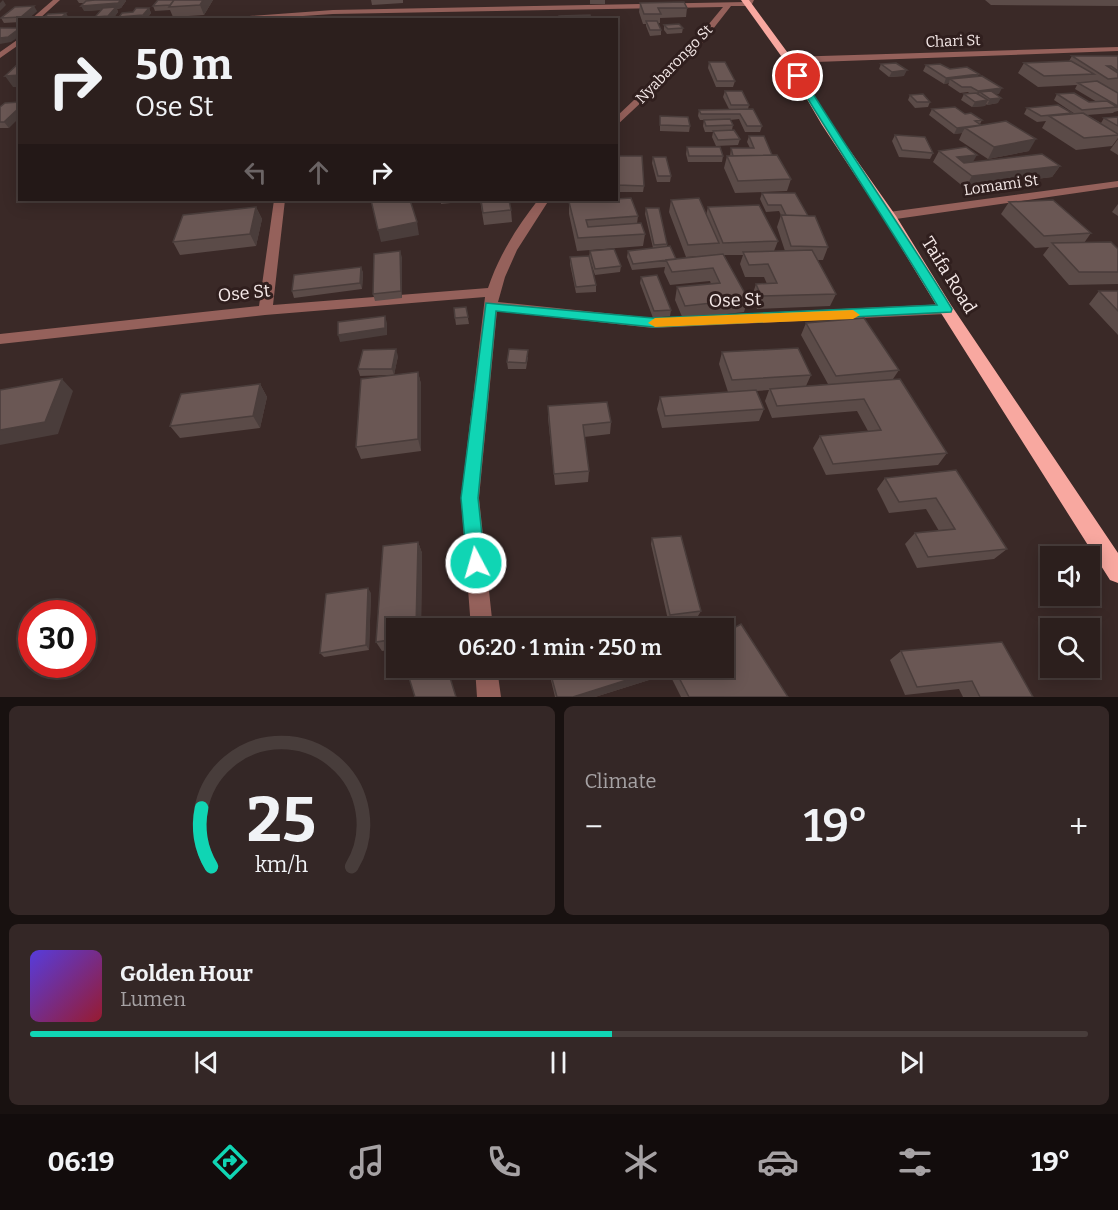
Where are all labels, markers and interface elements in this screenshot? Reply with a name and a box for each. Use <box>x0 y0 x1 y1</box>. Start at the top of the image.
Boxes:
street label: Nyabarongo St <box>632 20 717 107</box>
street label: Chari St <box>925 31 981 51</box>
text: 50 m <box>135 40 232 90</box>
icon: right <box>36 42 114 120</box>
pin <box>772 50 823 101</box>
icon: arrive <box>781 59 814 92</box>
text: Ose St <box>135 91 214 123</box>
icon: left <box>239 156 272 189</box>
icon: ahead <box>302 156 335 189</box>
icon: right <box>365 156 398 189</box>
street label: Lomami St <box>962 171 1040 199</box>
street label: Taifa Road <box>917 232 981 318</box>
street label: Ose St <box>217 279 272 307</box>
street label: Ose St <box>708 288 762 312</box>
position arrow <box>444 531 508 595</box>
map controls <box>1040 546 1100 678</box>
button: sound <box>1040 546 1100 606</box>
speed limit sign: 30 <box>18 600 96 678</box>
button: search <box>1040 618 1100 678</box>
text: 06:20 · 1 min · 250 m <box>458 634 662 661</box>
text: Climate <box>585 769 656 793</box>
text: 25 <box>247 783 316 858</box>
text: 19° <box>803 799 868 853</box>
text: − <box>585 807 603 847</box>
text: + <box>1069 807 1088 847</box>
text: km/h <box>255 853 308 879</box>
text: Golden Hour <box>120 960 253 987</box>
text: Lumen <box>120 987 186 1011</box>
icon: previous <box>190 1046 223 1079</box>
icon: pause <box>542 1046 575 1079</box>
icon: next <box>895 1046 928 1079</box>
icon: directions <box>209 1141 251 1183</box>
icon: music <box>346 1141 388 1183</box>
icon: phone <box>483 1141 525 1183</box>
icon: climate <box>620 1141 662 1183</box>
icon: car <box>757 1141 799 1183</box>
icon: filters <box>894 1141 936 1183</box>
text: 06:19 <box>47 1146 114 1178</box>
text: 19° <box>1031 1146 1070 1178</box>

